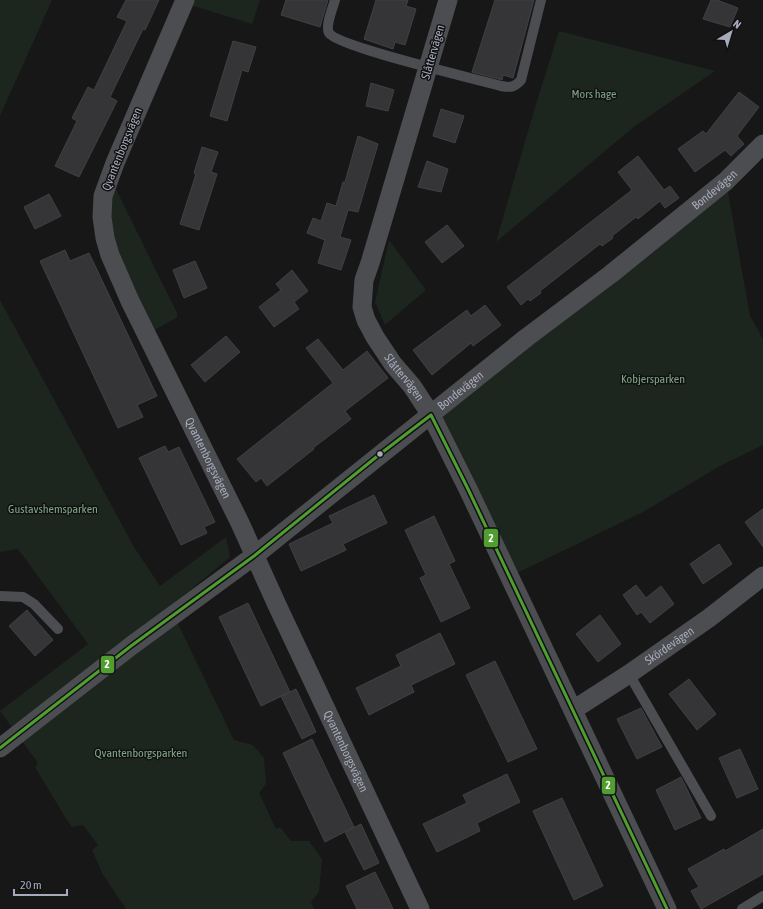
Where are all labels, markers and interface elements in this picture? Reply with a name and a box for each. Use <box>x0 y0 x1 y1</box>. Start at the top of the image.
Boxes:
north arrow <box>711 12 751 52</box>
text: N <box>731 17 743 31</box>
street label: Slåttervägen <box>419 23 447 81</box>
park label: Mors hage <box>572 87 616 101</box>
street label: Qvantenborgsvägen <box>99 105 145 193</box>
street label: Bondevägen <box>689 167 740 213</box>
street label: Slåttervägen <box>381 351 427 404</box>
street label: Bondevägen <box>435 368 486 413</box>
park label: Kobjersparken <box>621 372 685 386</box>
street label: Qvantenborgsvägen <box>182 415 234 501</box>
unlabelled marker <box>375 449 385 459</box>
park label: Gustavshemsparken <box>8 502 98 516</box>
line badge: 2 <box>483 528 499 548</box>
text: 2 <box>488 532 494 544</box>
street label: Skördevägen <box>642 624 697 668</box>
line badge: 2 <box>100 655 115 674</box>
text: 2 <box>104 658 110 670</box>
street label: Qvantenborgsvägen <box>321 708 371 794</box>
park label: Qvantenborgsparken <box>95 746 187 760</box>
line badge: 2 <box>601 776 616 795</box>
text: 2 <box>605 779 611 791</box>
scale bar <box>14 871 67 897</box>
text: 20 m <box>20 878 42 892</box>

